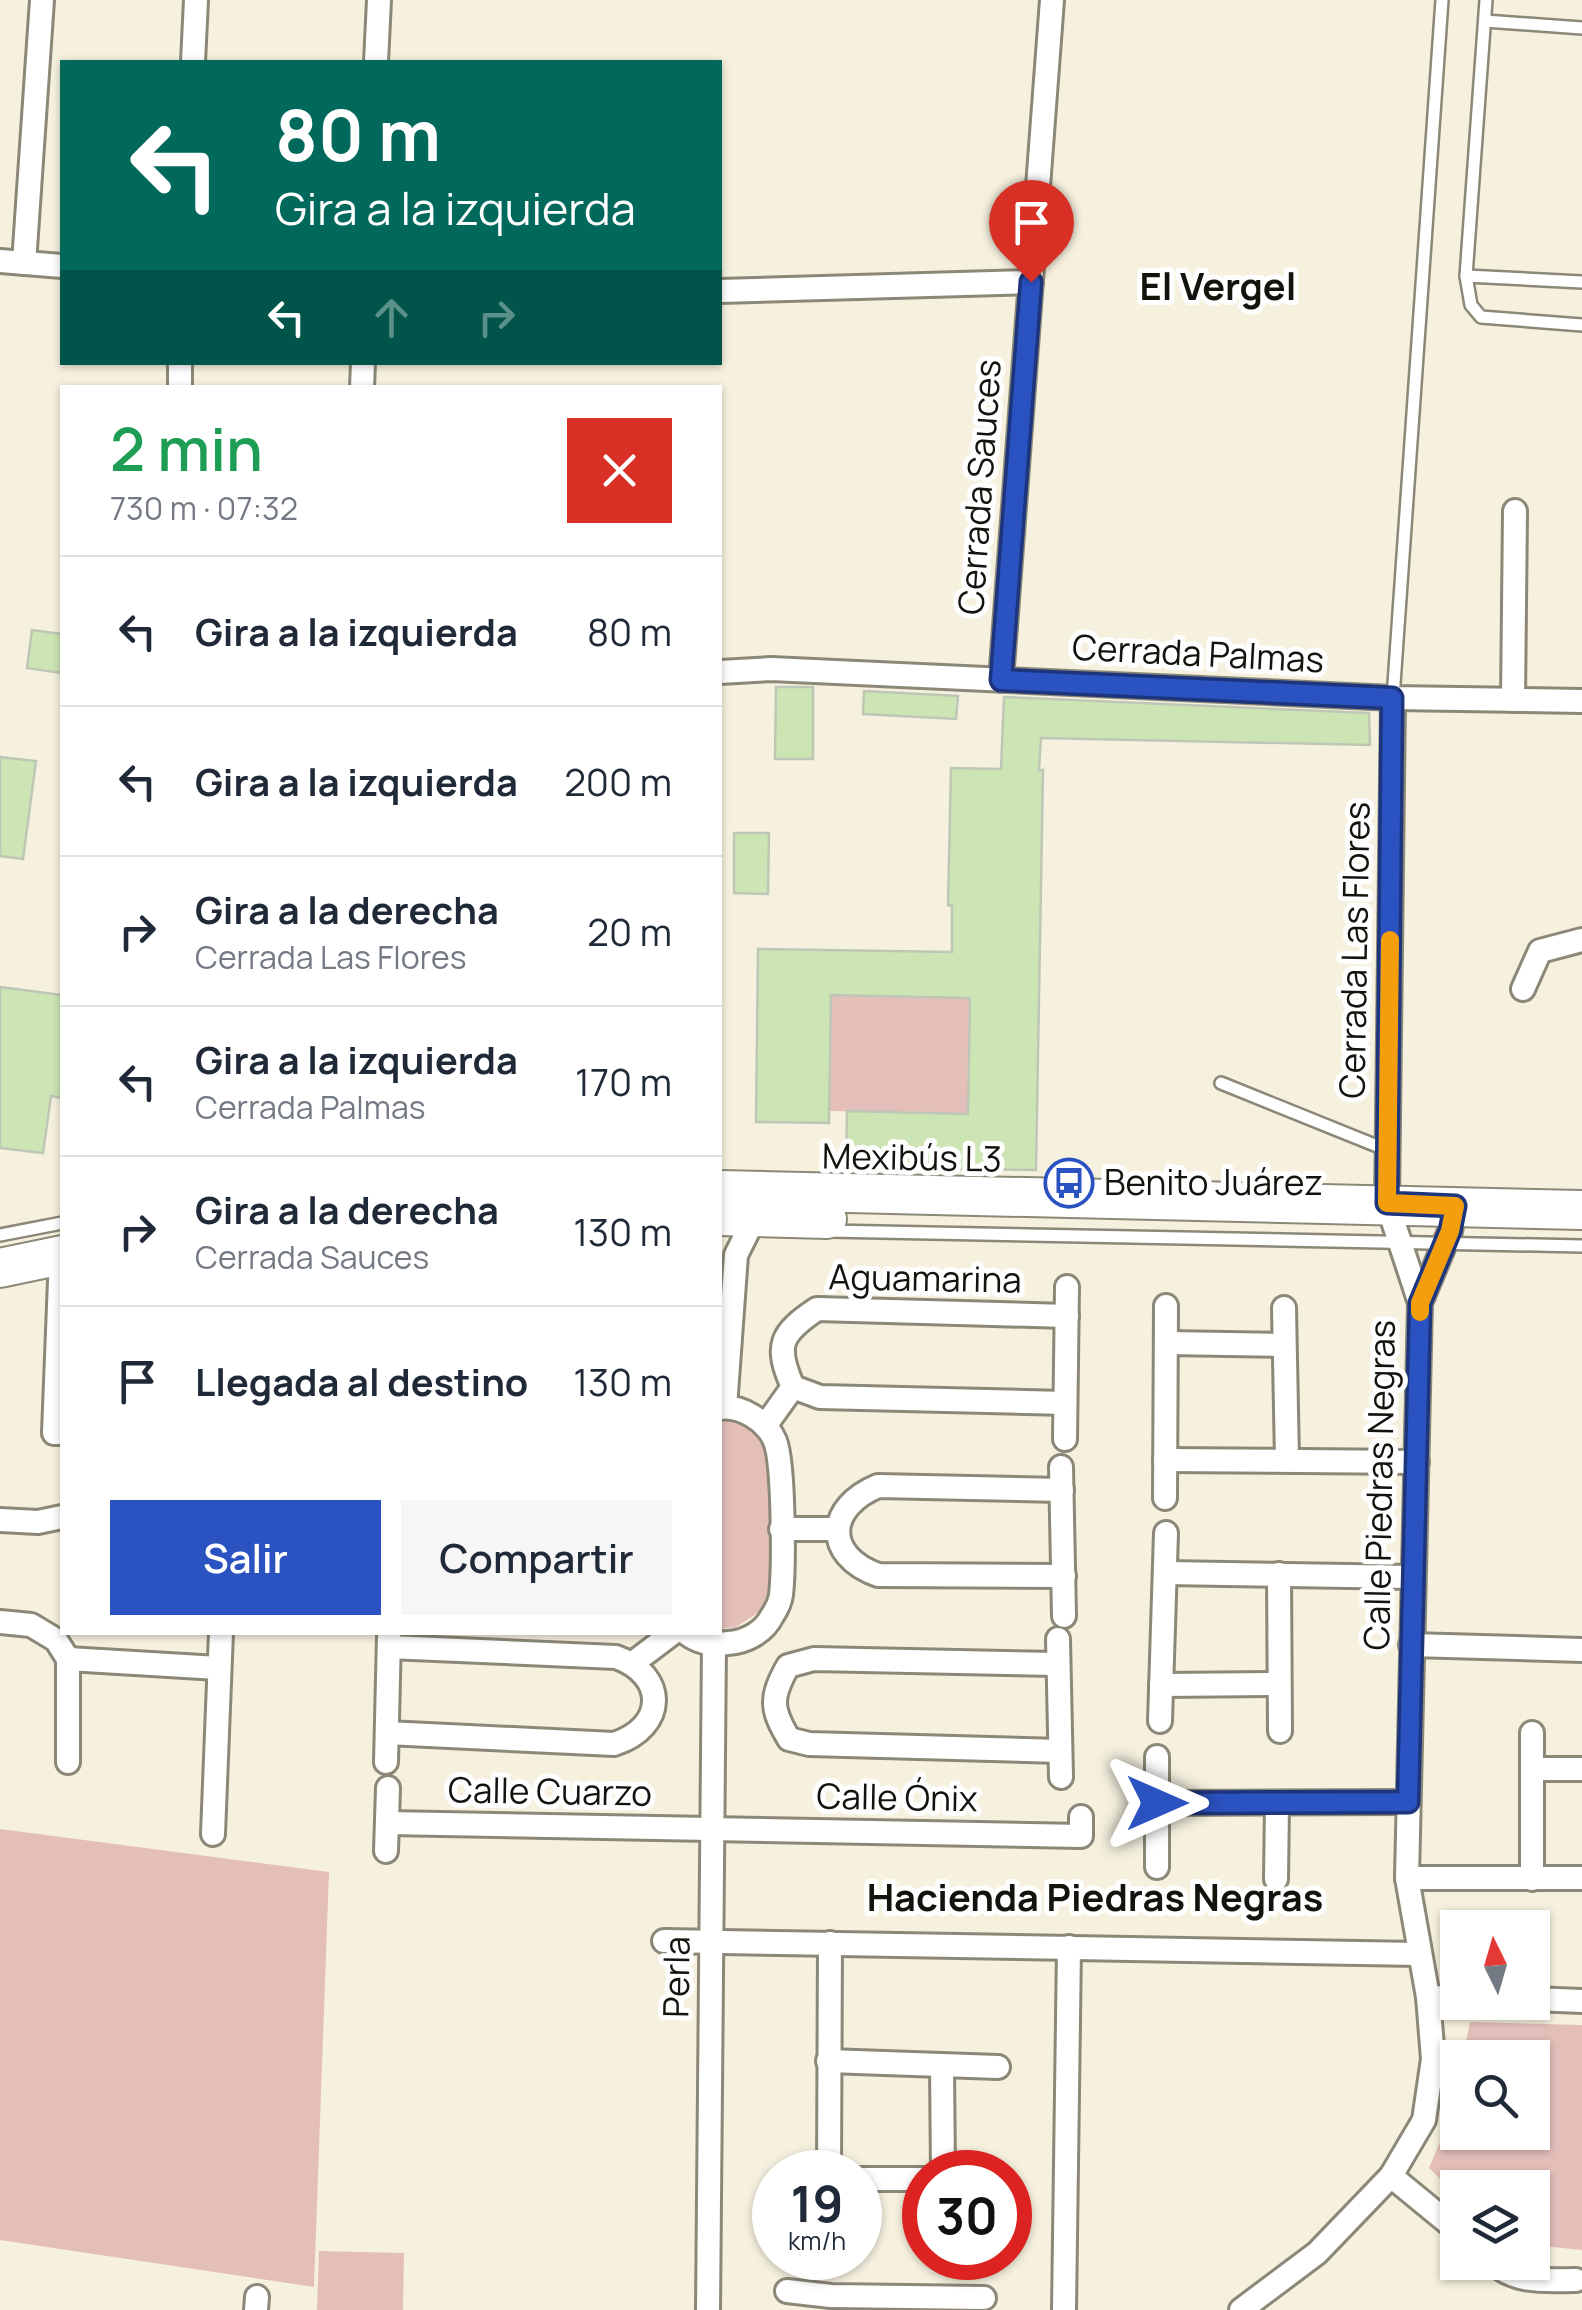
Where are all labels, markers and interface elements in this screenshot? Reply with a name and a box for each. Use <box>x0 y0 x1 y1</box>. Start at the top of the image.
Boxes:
text: 80 m <box>275 86 441 182</box>
icon: left <box>110 100 240 230</box>
text: Gira a la izquierda <box>275 177 636 239</box>
pin <box>989 180 1074 283</box>
icon: arrive <box>1004 195 1059 250</box>
district label: El Vergel <box>1140 259 1296 311</box>
icon: left <box>259 290 314 345</box>
icon: ahead <box>364 290 419 345</box>
icon: right <box>469 290 524 345</box>
street label: Cerrada Sauces <box>946 357 1012 616</box>
text: 2 min <box>110 407 263 489</box>
button: close <box>567 418 672 523</box>
text: 730 m · 07:32 <box>110 486 298 530</box>
icon: left <box>110 604 165 659</box>
text: Gira a la izquierda <box>195 605 518 657</box>
text: 80 m <box>587 605 672 657</box>
street label: Cerrada Palmas <box>1071 622 1325 684</box>
icon: left <box>110 754 165 809</box>
text: Gira a la izquierda <box>195 755 518 807</box>
text: 200 m <box>564 755 672 807</box>
street label: Cerrada Las Flores <box>1327 801 1381 1099</box>
text: Gira a la derecha <box>195 883 499 935</box>
icon: right <box>110 904 165 959</box>
text: 20 m <box>587 905 672 957</box>
text: Cerrada Las Flores <box>195 935 467 979</box>
text: Gira a la izquierda <box>195 1033 518 1085</box>
icon: left <box>110 1054 165 1109</box>
text: 170 m <box>575 1055 672 1107</box>
text: Cerrada Palmas <box>195 1085 426 1129</box>
street label: Mexibús L3 <box>822 1131 1002 1183</box>
bus stop icon: Benito Juárez <box>1043 1157 1095 1209</box>
place label: Benito Juárez <box>1104 1158 1323 1206</box>
text: Gira a la derecha <box>195 1183 499 1235</box>
icon: right <box>110 1204 165 1259</box>
text: 130 m <box>573 1205 672 1257</box>
text: Cerrada Sauces <box>195 1235 429 1279</box>
street label: Aguamarina <box>828 1252 1022 1304</box>
street label: Calle Piedras Negras <box>1352 1319 1406 1651</box>
icon: arrive <box>110 1354 165 1409</box>
text: Llegada al destino <box>195 1355 528 1407</box>
text: 130 m <box>573 1355 672 1407</box>
button: Salir <box>110 1500 381 1615</box>
button: Compartir <box>401 1500 672 1615</box>
position arrow <box>1105 1751 1209 1855</box>
street label: Calle Cuarzo <box>448 1765 652 1817</box>
street label: Calle Ónix <box>816 1772 978 1822</box>
district label: Hacienda Piedras Negras <box>867 1870 1323 1922</box>
north arrow <box>1440 1910 1550 2020</box>
map controls <box>1440 1910 1550 2280</box>
street label: Perla <box>651 1936 701 2018</box>
button: search <box>1440 2040 1550 2150</box>
speed limit sign: 30 <box>902 2150 1032 2280</box>
text: 19 <box>791 2169 843 2237</box>
button: layers <box>1440 2170 1550 2280</box>
text: km/h <box>788 2223 846 2258</box>

